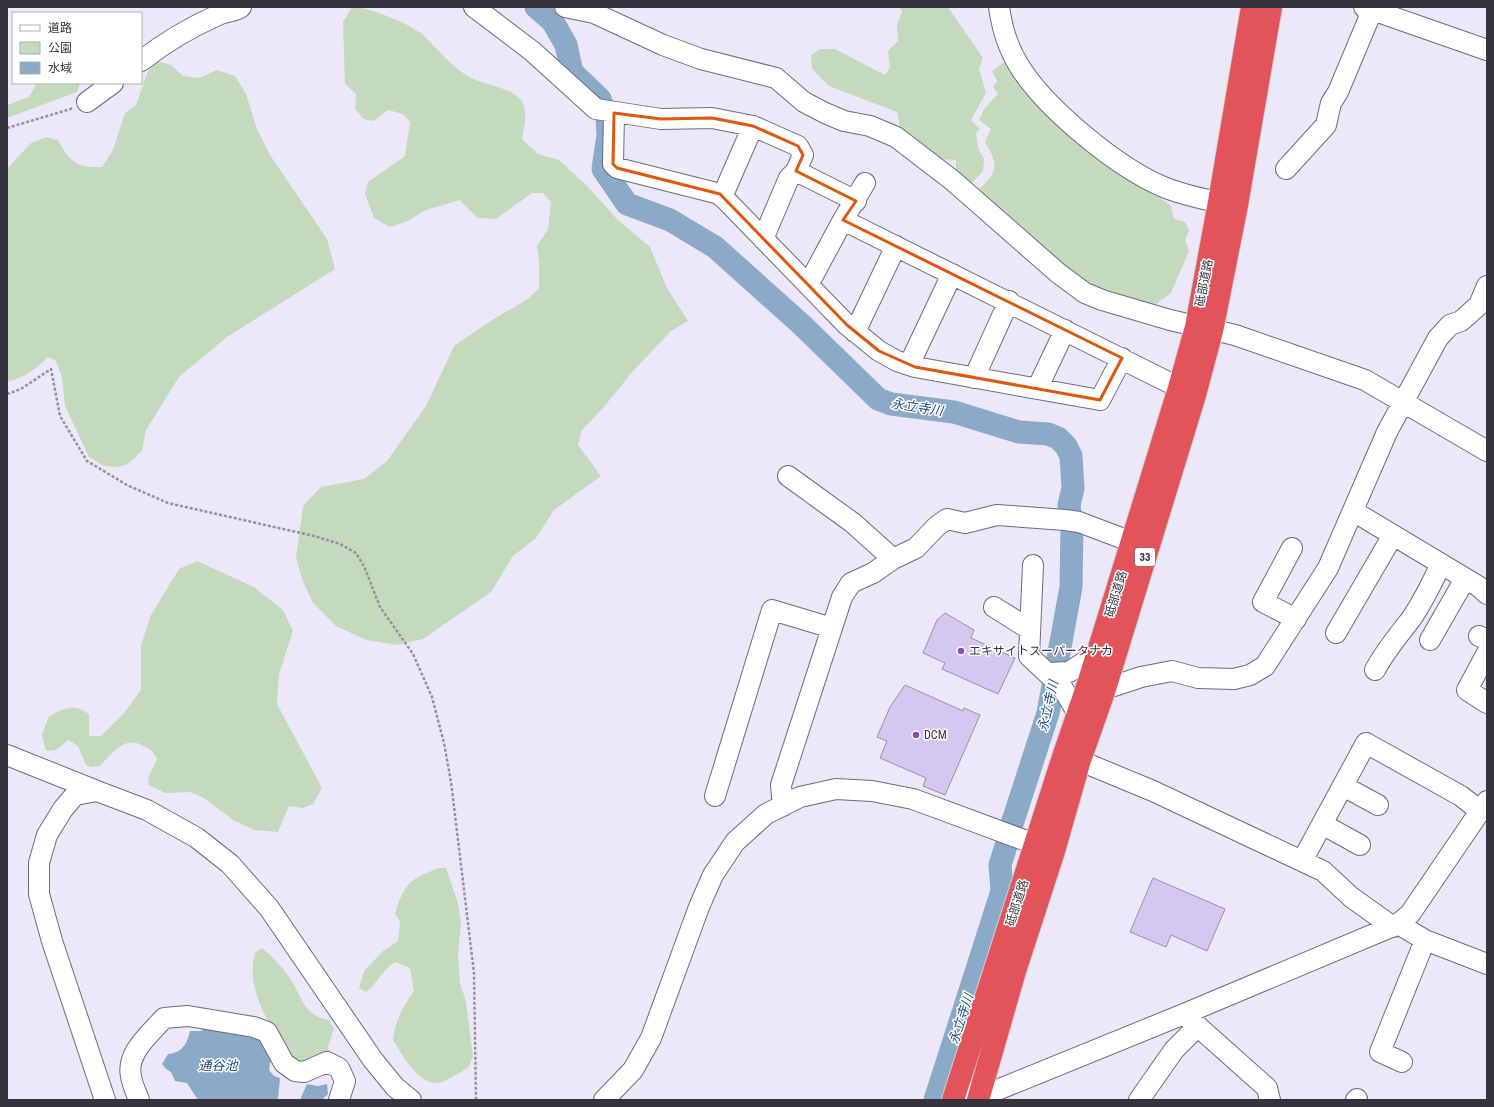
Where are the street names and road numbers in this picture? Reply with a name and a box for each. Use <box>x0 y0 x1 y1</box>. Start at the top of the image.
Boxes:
street label: 砥部道路 <box>1193 258 1215 308</box>
road number: 33 <box>1135 548 1155 566</box>
street label: 砥部道路 <box>1102 569 1130 619</box>
street label: 砥部道路 <box>1003 878 1031 928</box>

